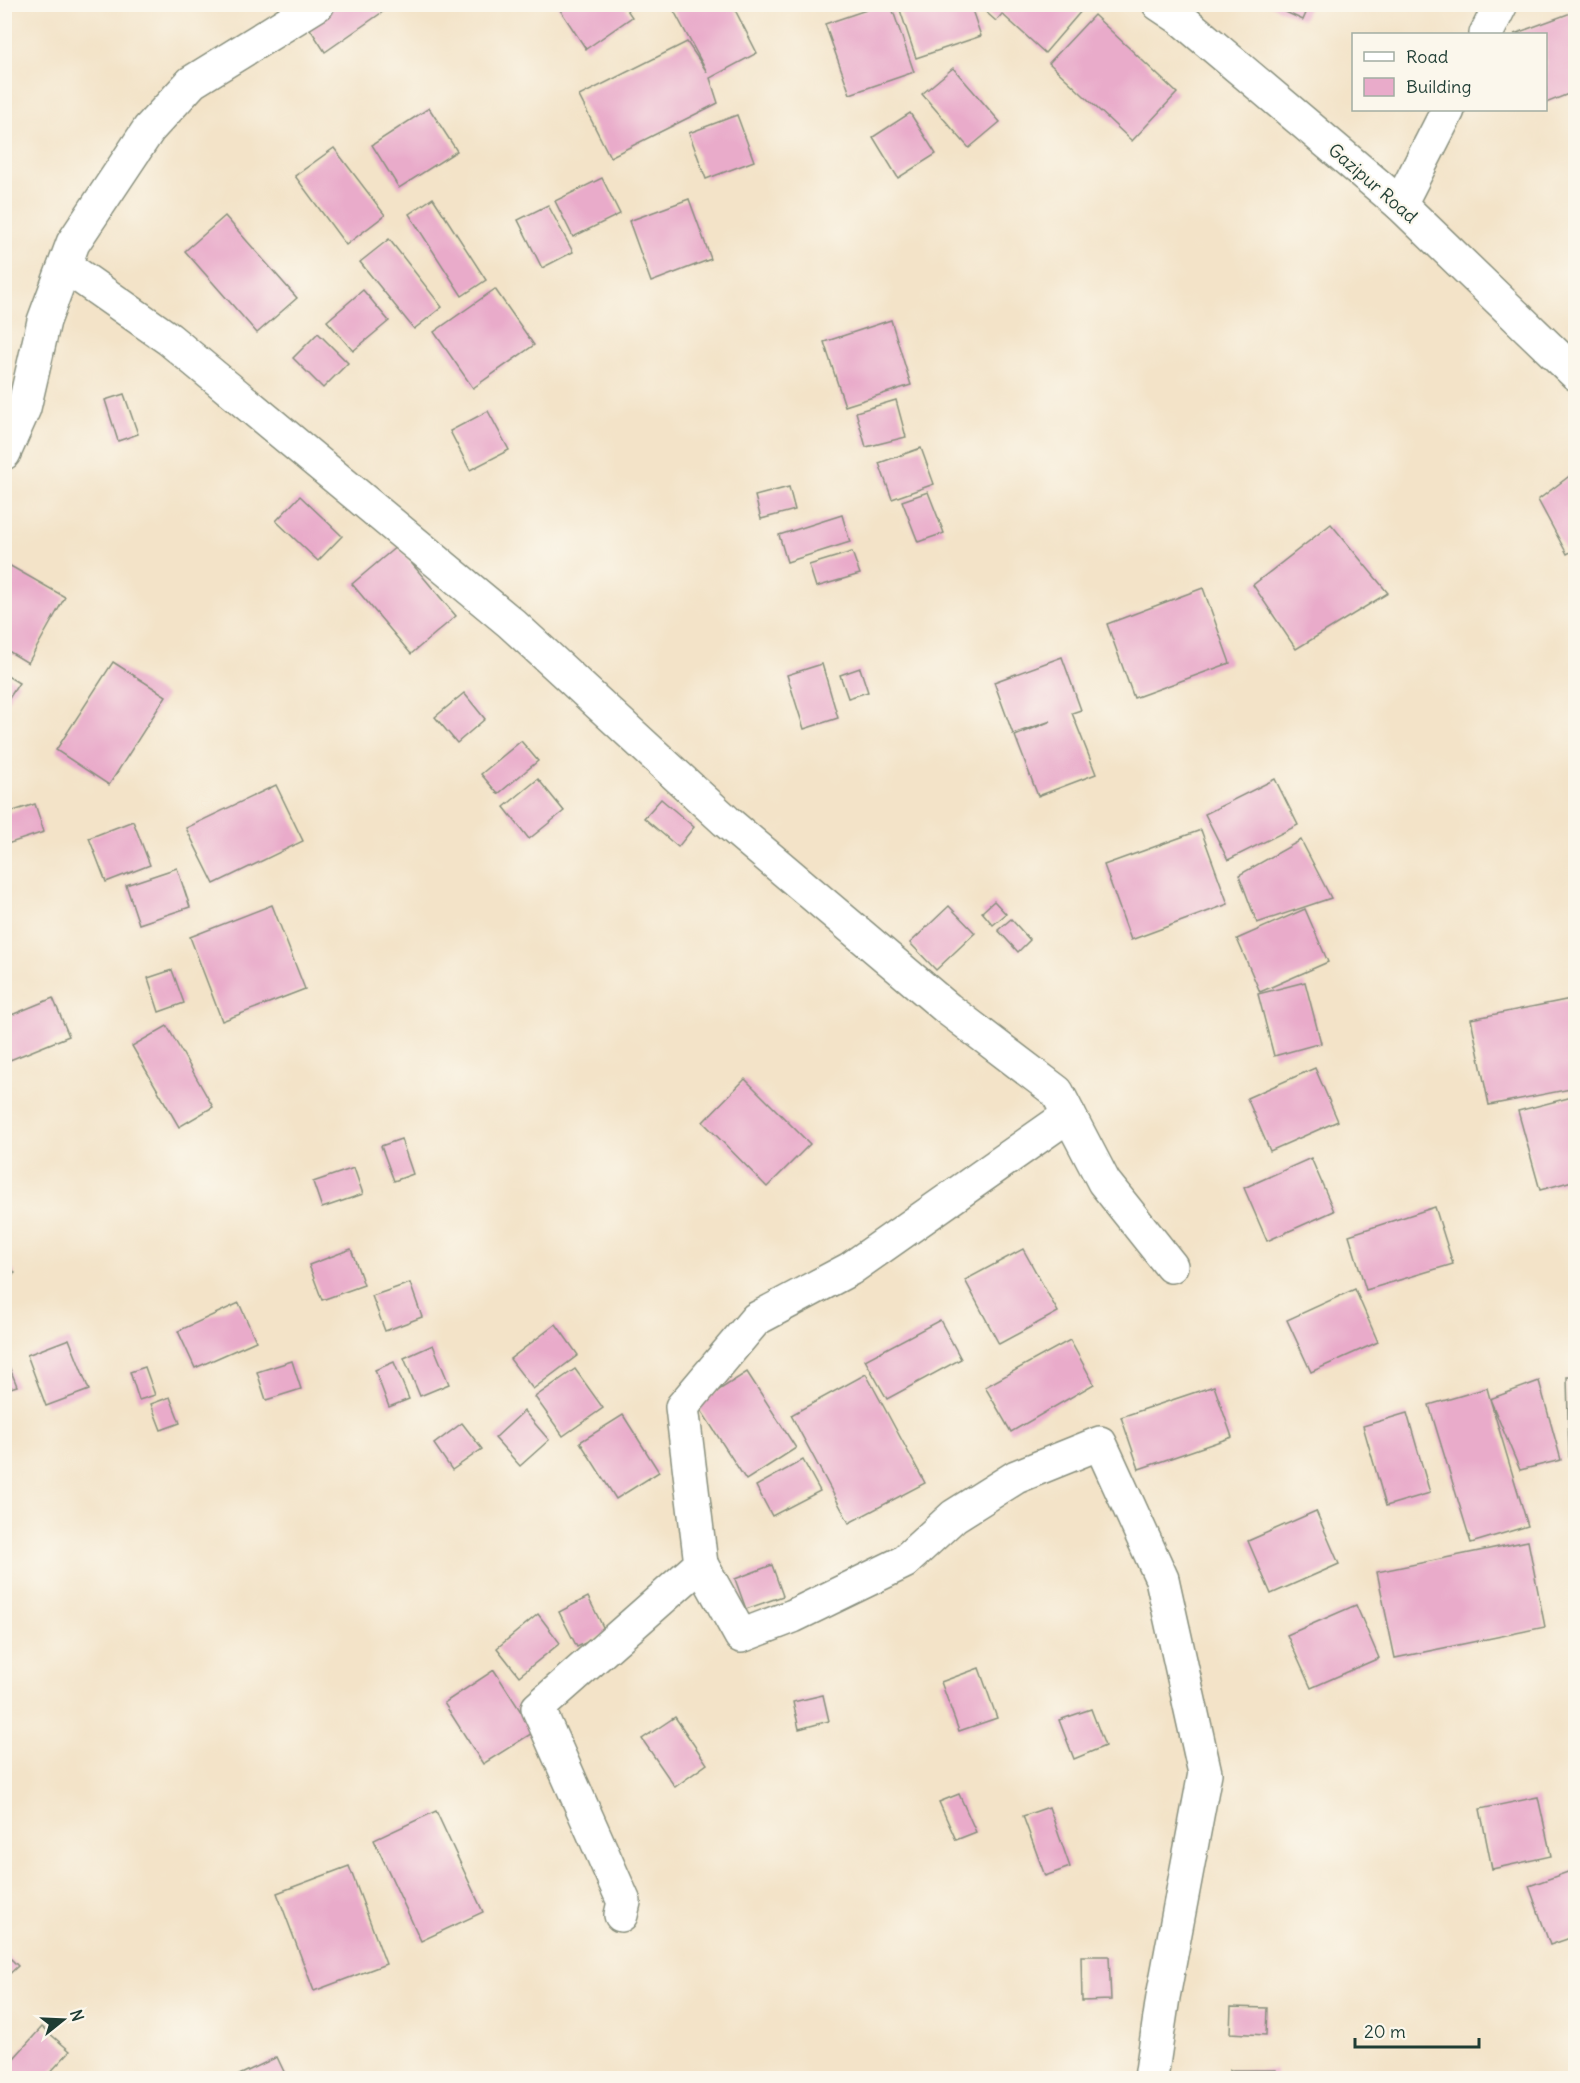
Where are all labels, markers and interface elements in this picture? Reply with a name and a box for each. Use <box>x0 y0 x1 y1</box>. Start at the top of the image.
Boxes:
legend <box>1352 33 1547 111</box>
text: Road <box>1406 45 1449 68</box>
text: Building <box>1406 75 1471 98</box>
street label: Gazipur Road <box>1324 138 1423 228</box>
north arrow <box>33 1990 93 2050</box>
text: N <box>66 2007 88 2024</box>
scale bar <box>1355 2011 1480 2049</box>
text: 20 m <box>1364 2020 1406 2043</box>

